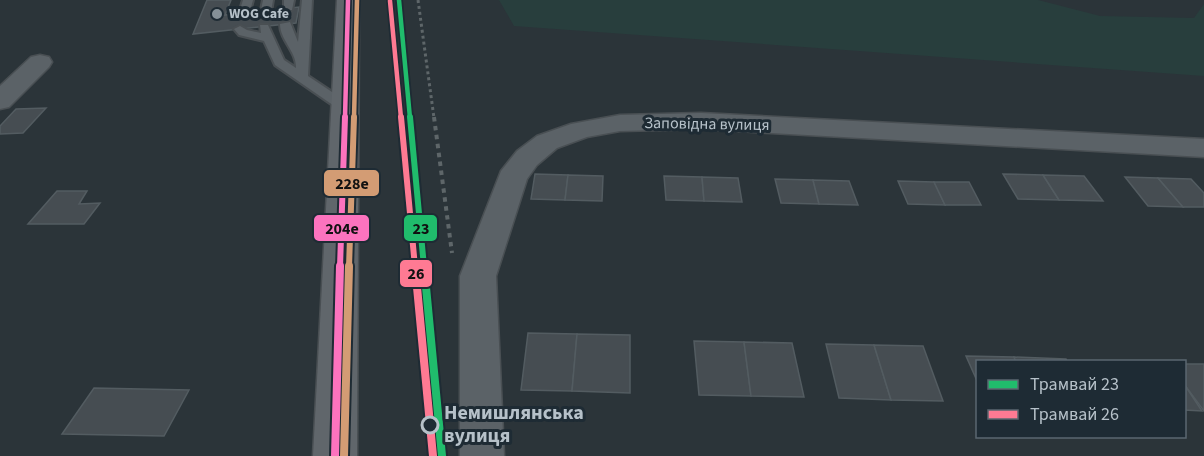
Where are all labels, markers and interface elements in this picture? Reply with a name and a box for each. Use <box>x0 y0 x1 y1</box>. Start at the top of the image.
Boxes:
place label: WOG Cafe <box>229 4 289 24</box>
marker: WOG Cafe <box>210 7 224 21</box>
street label: Заповідна вулиця <box>644 112 770 136</box>
line badge: 228е <box>323 169 380 197</box>
text: 228е <box>335 173 369 195</box>
line badge: 204е <box>313 214 370 242</box>
line badge: 23 <box>403 214 438 242</box>
text: 204е <box>325 218 359 240</box>
text: 23 <box>413 218 429 240</box>
line badge: 26 <box>399 259 433 288</box>
text: 26 <box>408 263 424 285</box>
legend <box>976 360 1186 438</box>
text: Трамвай 23 <box>1030 372 1119 397</box>
place label: Немишлянська вулиця <box>444 399 584 450</box>
text: Трамвай 26 <box>1030 402 1119 427</box>
marker: Немишлянська вулиця <box>421 416 439 434</box>

